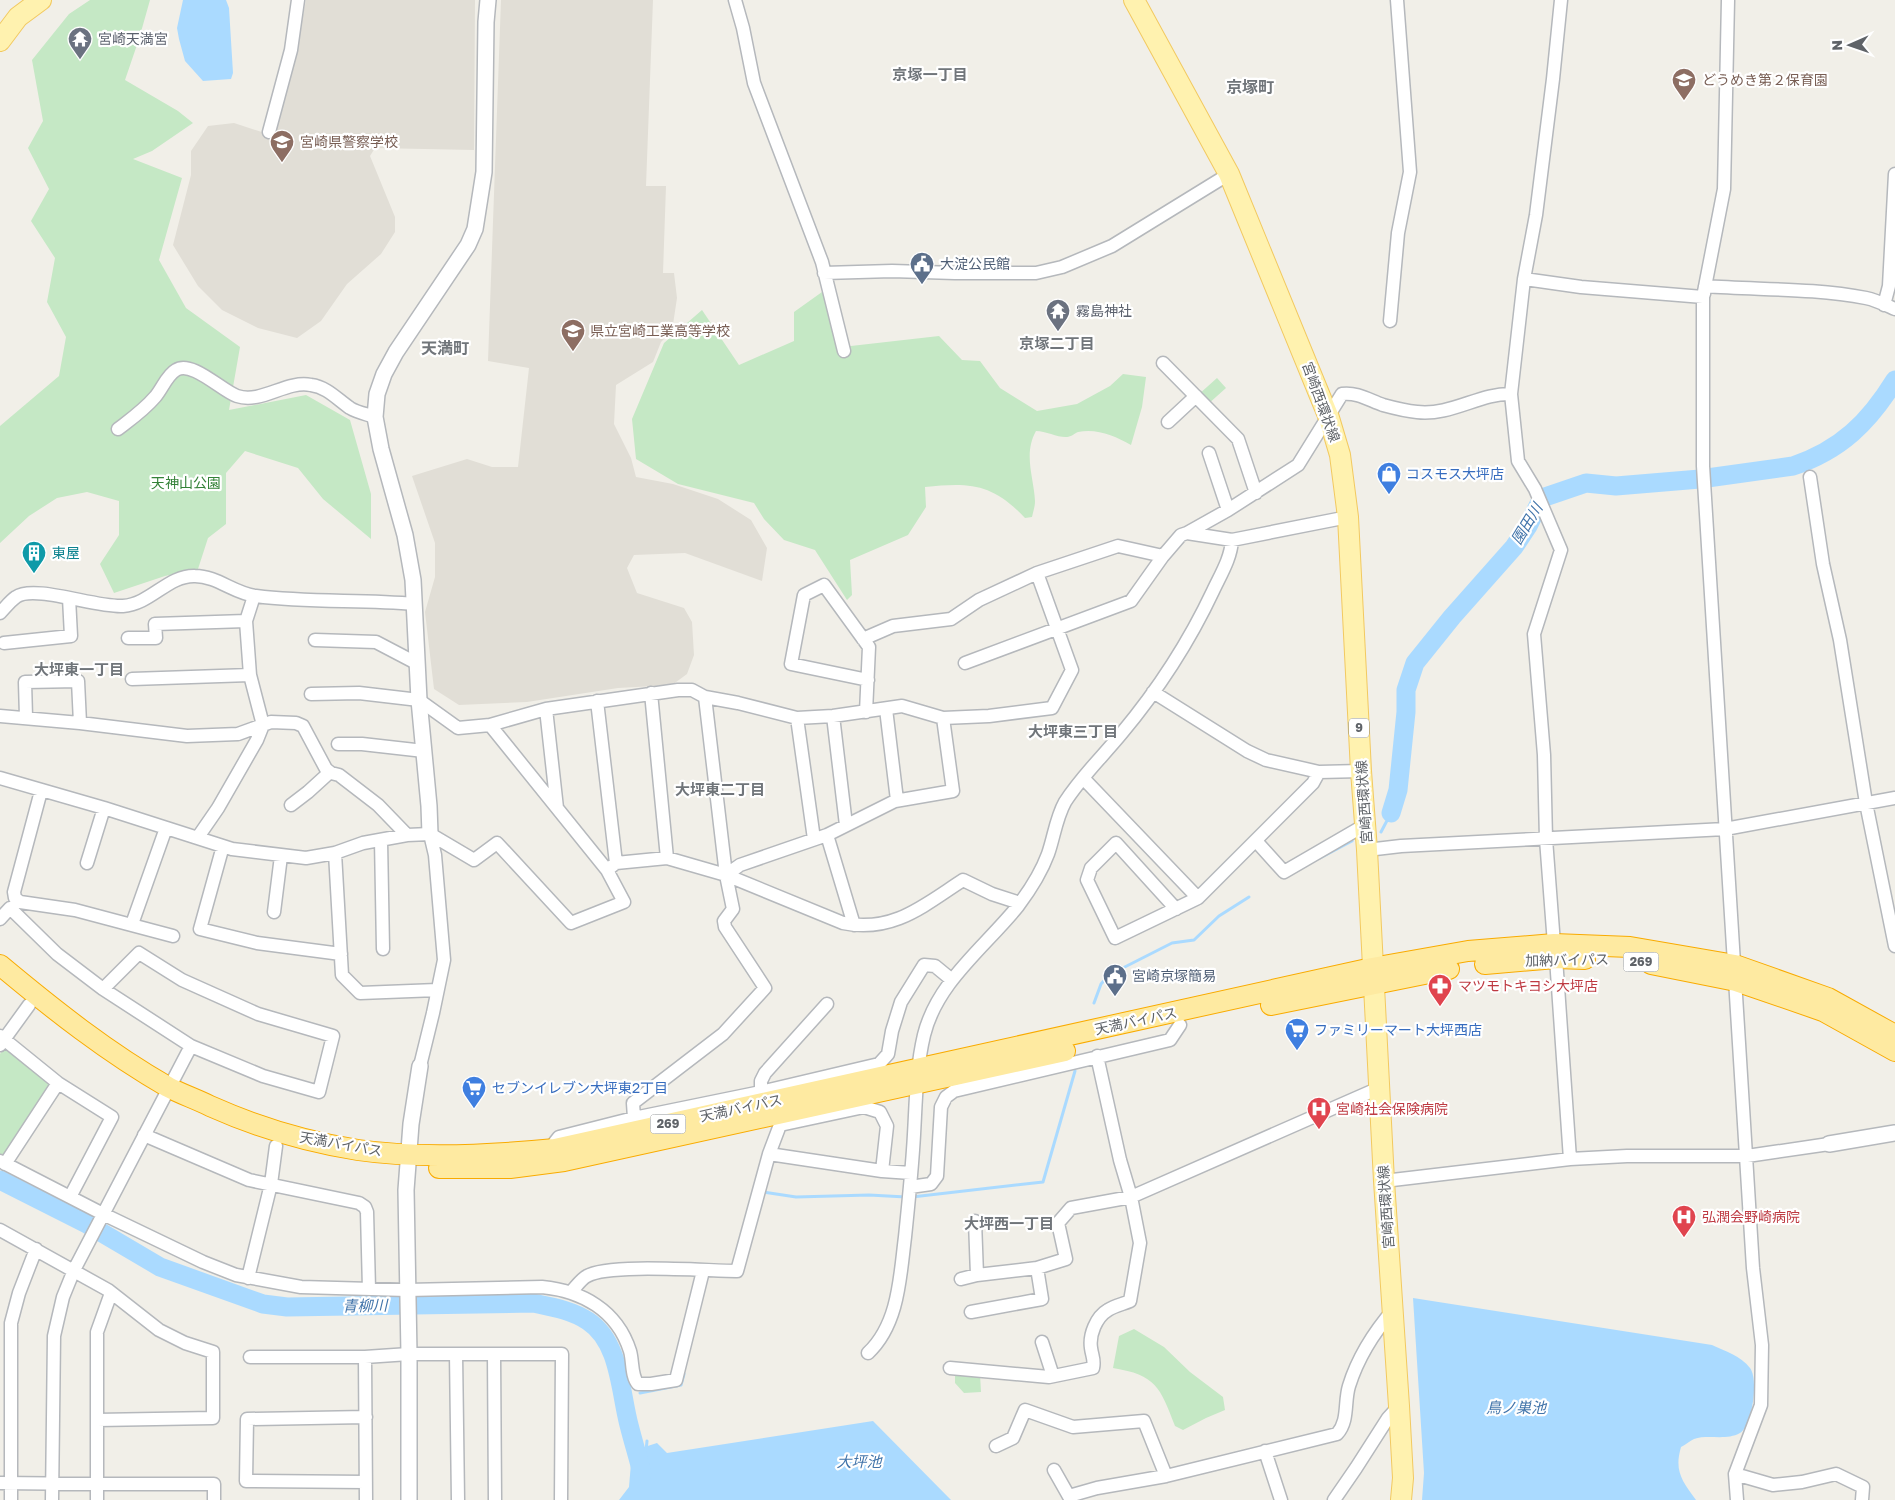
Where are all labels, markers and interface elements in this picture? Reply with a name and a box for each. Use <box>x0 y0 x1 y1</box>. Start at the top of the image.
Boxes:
north arrow <box>1825 20 1875 70</box>
temple icon: 宮崎天満宮 <box>67 26 93 60</box>
place label: 宮崎天満宮 <box>98 30 168 47</box>
text: N <box>1828 40 1845 51</box>
district label: 京塚一丁目 <box>892 65 968 83</box>
school or university icon: どうめき第２保育園 <box>1671 67 1697 101</box>
place label: どうめき第２保育園 <box>1702 71 1828 88</box>
district label: 京塚町 <box>1226 77 1274 97</box>
school or university icon: 宮崎県警察学校 <box>269 129 295 163</box>
place label: 宮崎県警察学校 <box>300 133 398 150</box>
public building icon: 大淀公民館 <box>909 251 935 285</box>
place label: 大淀公民館 <box>940 255 1010 272</box>
temple icon: 霧島神社 <box>1045 298 1071 332</box>
place label: 霧島神社 <box>1076 302 1132 319</box>
school or university icon: 県立宮崎工業高等学校 <box>560 318 586 352</box>
place label: 県立宮崎工業高等学校 <box>590 322 730 339</box>
district label: 京塚二丁目 <box>1019 334 1095 352</box>
district label: 天満町 <box>421 338 469 358</box>
street label: 宮崎西環状線 <box>1299 359 1344 444</box>
shop icon: コスモス大坪店 <box>1376 461 1402 495</box>
place label: コスモス大坪店 <box>1406 465 1504 482</box>
park label: 天神山公園 <box>151 474 221 491</box>
water label: 園田川 <box>1507 498 1546 547</box>
building icon: 東屋 <box>21 540 47 574</box>
place label: 東屋 <box>52 544 80 561</box>
district label: 大坪東一丁目 <box>34 660 124 678</box>
road number: 9 <box>1349 718 1369 738</box>
district label: 大坪東三丁目 <box>1028 722 1118 740</box>
street label: 宮崎西環状線 <box>1352 760 1375 845</box>
district label: 大坪東二丁目 <box>675 780 765 798</box>
street label: 加納バイパス <box>1525 950 1609 969</box>
road number: 269 <box>1624 952 1658 972</box>
public building icon: 宮崎京塚簡易 <box>1102 963 1128 997</box>
place label: 宮崎京塚簡易 <box>1132 967 1216 984</box>
pharmacy icon: マツモトキヨシ大坪店 <box>1427 973 1453 1007</box>
place label: マツモトキヨシ大坪店 <box>1458 977 1598 994</box>
street label: 天満バイパス <box>1093 1003 1179 1038</box>
supermarket icon: ファミリーマート大坪西店 <box>1284 1017 1310 1051</box>
place label: ファミリーマート大坪西店 <box>1314 1021 1482 1038</box>
supermarket icon: セブンイレブン大坪東2丁目 <box>461 1075 487 1109</box>
place label: セブンイレブン大坪東2丁目 <box>492 1079 668 1096</box>
street label: 天満バイパス <box>698 1090 784 1125</box>
hospital icon: 宮崎社会保険病院 <box>1306 1096 1332 1130</box>
place label: 宮崎社会保険病院 <box>1336 1100 1448 1117</box>
road number: 269 <box>650 1114 686 1134</box>
street label: 天満バイパス <box>298 1128 384 1159</box>
street label: 宮崎西環状線 <box>1374 1165 1397 1250</box>
hospital icon: 弘潤会野崎病院 <box>1671 1204 1697 1238</box>
place label: 弘潤会野崎病院 <box>1702 1208 1800 1225</box>
district label: 大坪西一丁目 <box>964 1214 1054 1232</box>
water label: 青柳川 <box>342 1296 390 1314</box>
water label: 鳥ノ巣池 <box>1486 1398 1548 1416</box>
water label: 大坪池 <box>836 1452 883 1470</box>

